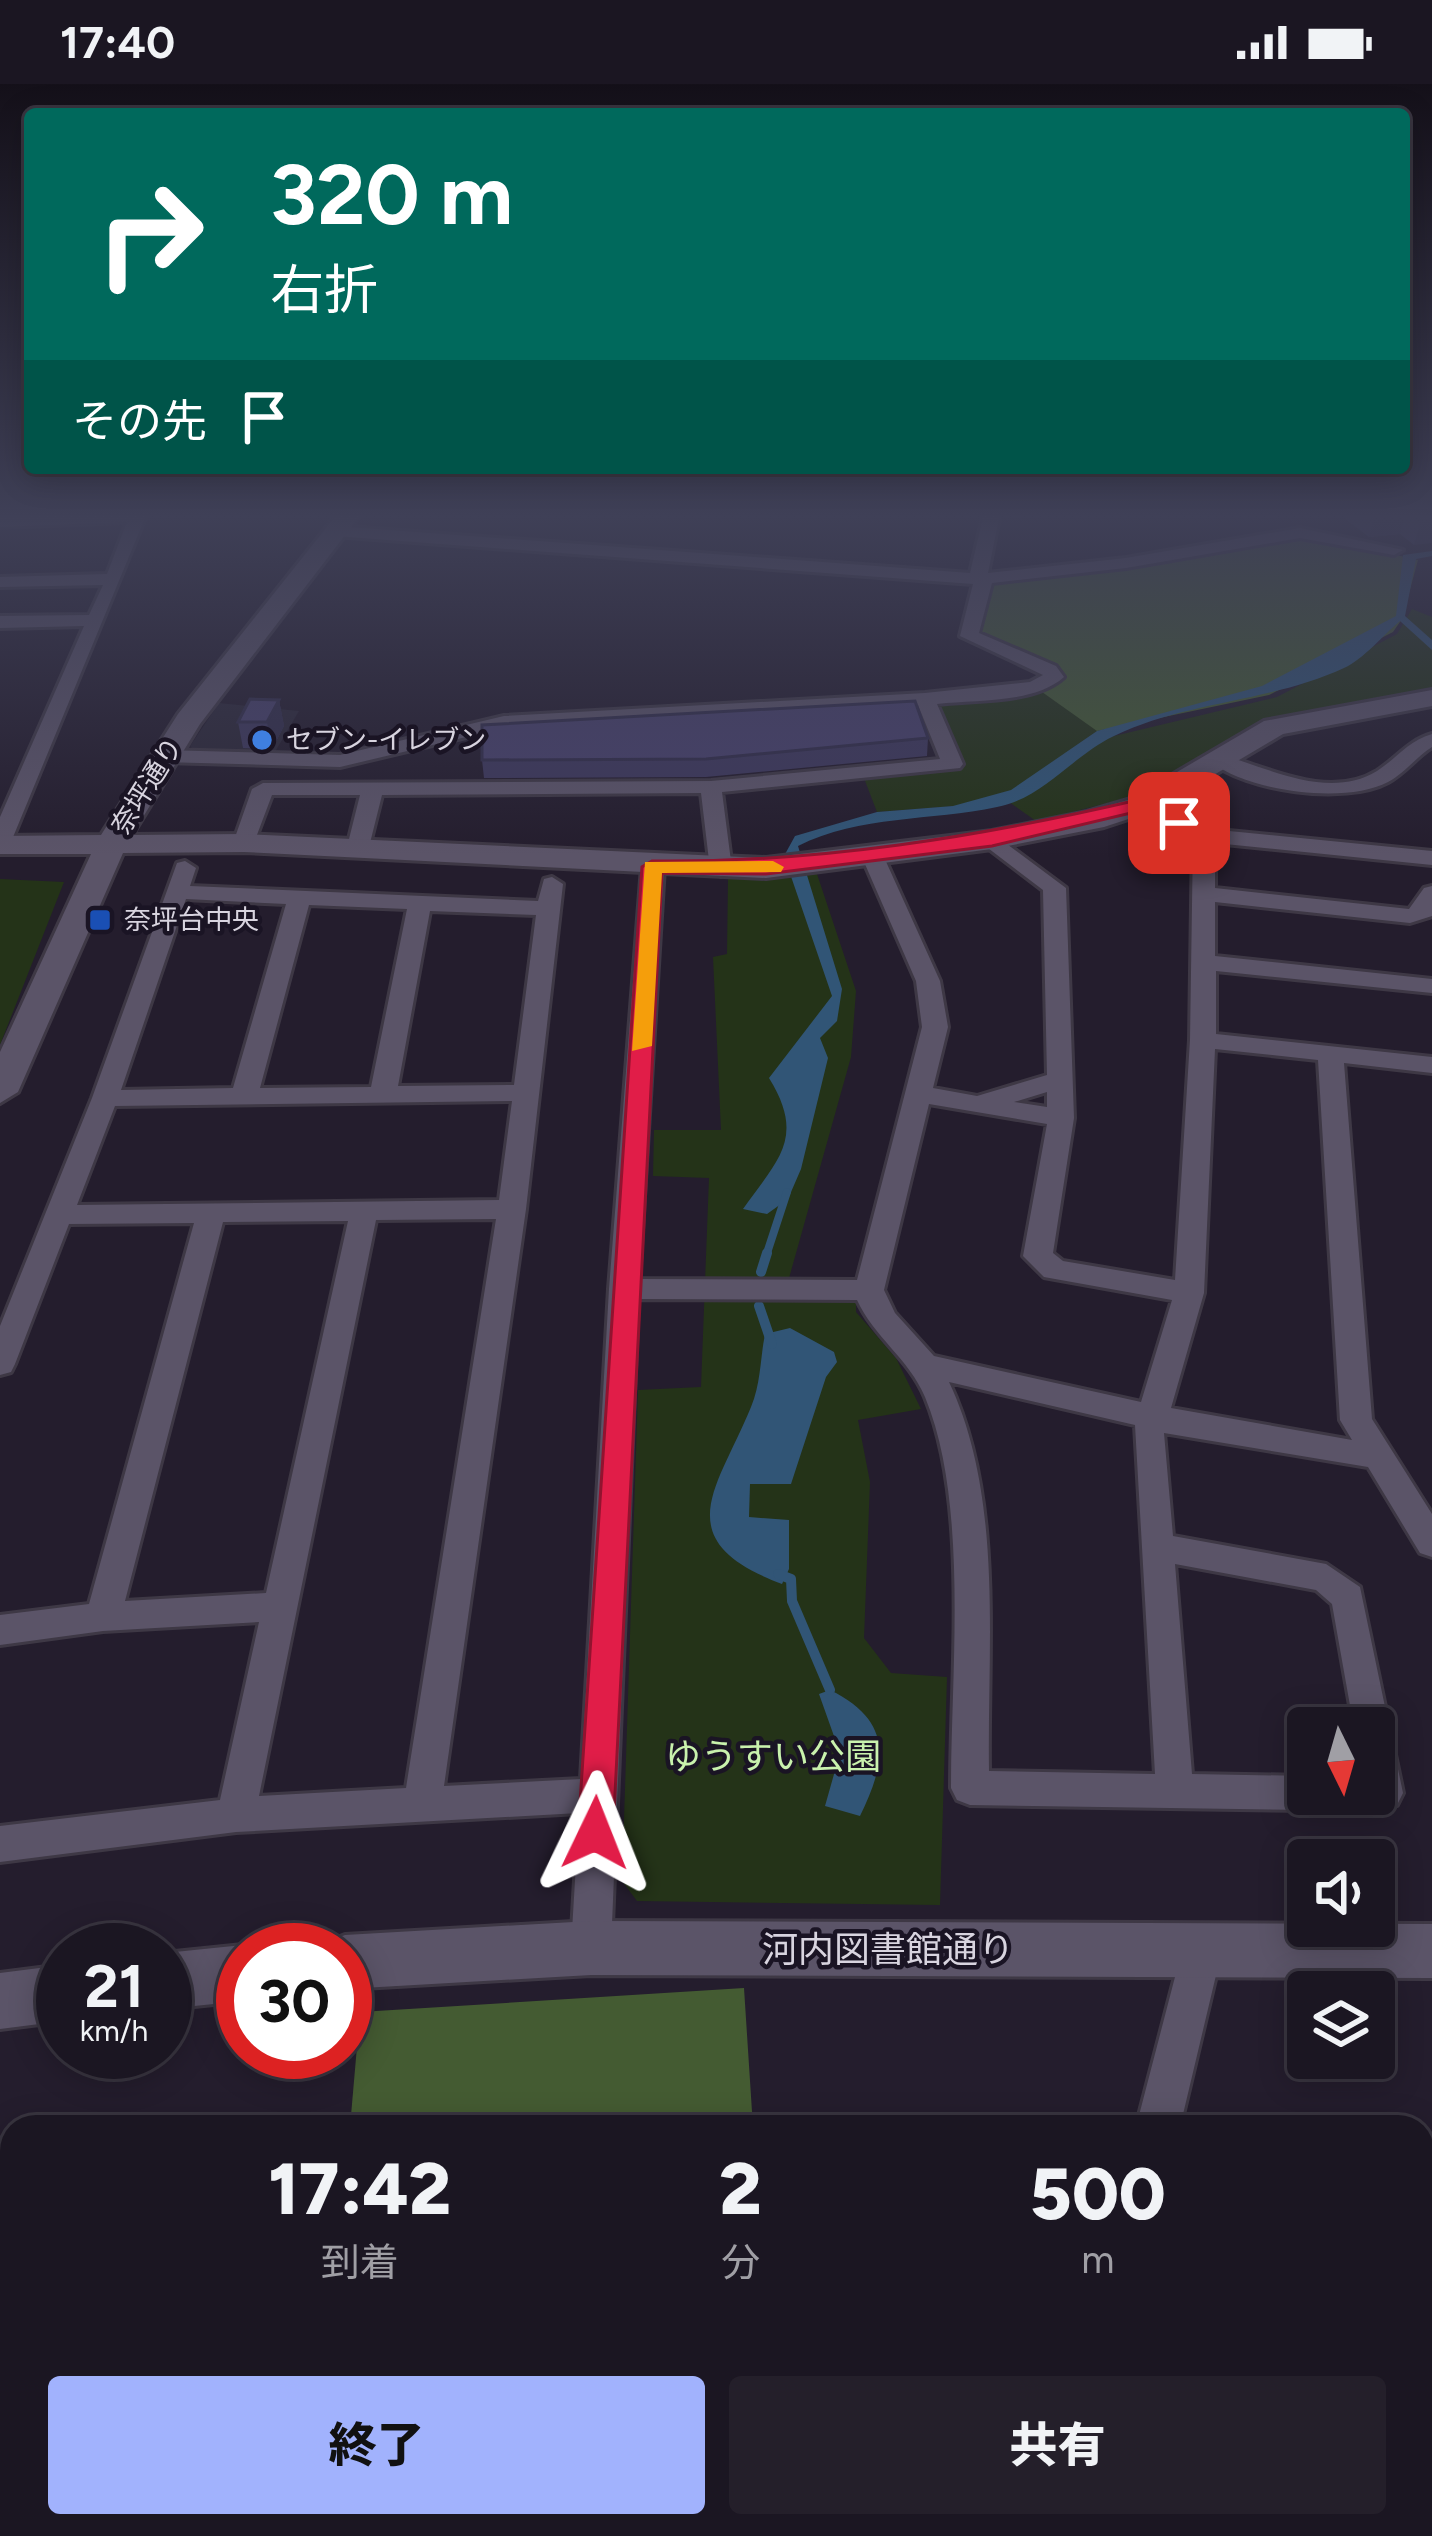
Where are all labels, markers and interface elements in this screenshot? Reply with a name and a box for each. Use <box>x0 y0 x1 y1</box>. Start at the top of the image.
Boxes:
text: 17:40 <box>60 15 175 69</box>
text: 320 m <box>270 144 513 245</box>
icon: right <box>72 156 228 312</box>
text: 右折 <box>270 258 378 323</box>
icon: arrive <box>231 384 297 450</box>
text: その先 <box>72 394 207 448</box>
place label: セブン-イレブン <box>286 723 486 756</box>
marker: セブン-イレブン <box>249 727 275 753</box>
street label: 奈坪通り <box>104 731 189 840</box>
pin <box>1128 772 1230 874</box>
icon: arrive <box>1146 790 1212 856</box>
place label: 奈坪台中央 <box>124 903 259 936</box>
marker: 奈坪台中央 <box>87 907 113 933</box>
north arrow <box>1287 1707 1395 1815</box>
map controls <box>1287 1707 1395 2079</box>
park label: ゆうすい公園 <box>665 1735 881 1778</box>
position arrow <box>532 1770 658 1896</box>
button: sound <box>1287 1839 1395 1947</box>
speed limit sign: 30 <box>216 1923 372 2079</box>
street label: 河内図書館通り <box>762 1928 1014 1971</box>
text: 21 <box>84 1950 144 2022</box>
button: layers <box>1287 1971 1395 2079</box>
text: km/h <box>80 2012 148 2049</box>
text: 17:42 <box>268 2146 451 2232</box>
text: 2 <box>719 2146 762 2232</box>
text: 500 <box>1030 2151 1166 2237</box>
text: m <box>1081 2236 1114 2283</box>
text: 到着 <box>321 2239 399 2286</box>
text: 分 <box>721 2239 760 2286</box>
button: 終了 <box>48 2376 705 2514</box>
button: 共有 <box>729 2376 1386 2514</box>

